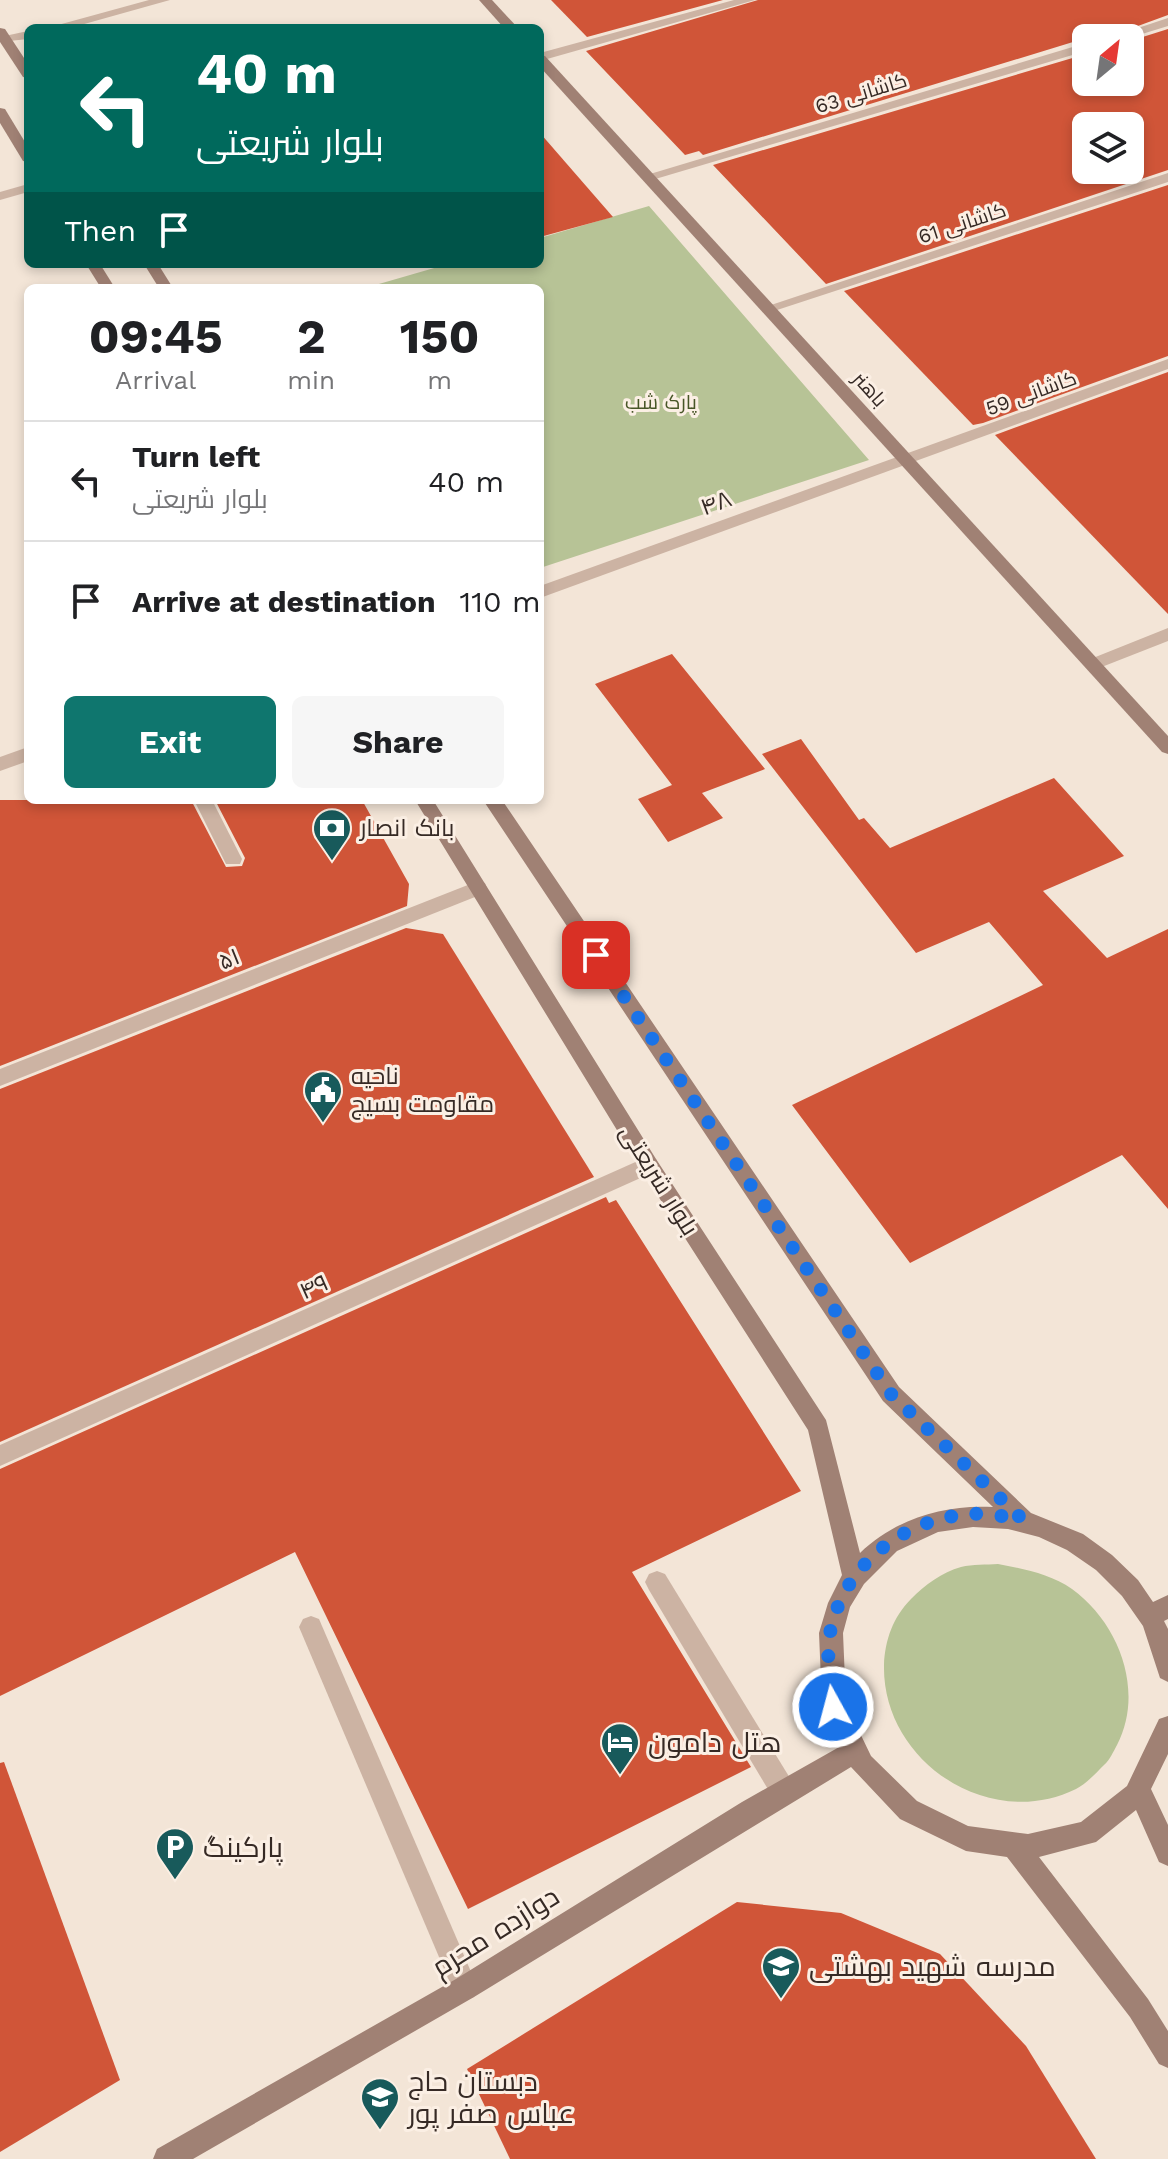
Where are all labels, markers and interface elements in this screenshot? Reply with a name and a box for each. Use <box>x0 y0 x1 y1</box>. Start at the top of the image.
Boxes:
north arrow <box>1072 24 1144 96</box>
map controls <box>1072 24 1144 184</box>
text: 40 m <box>196 41 337 107</box>
icon: left <box>64 56 168 160</box>
street label: کاشانی 63 <box>812 68 910 119</box>
button: layers <box>1072 112 1144 184</box>
text: بلوار شریعتی <box>196 122 384 164</box>
street label: کاشانی 61 <box>915 198 1009 249</box>
icon: arrive <box>152 208 196 252</box>
text: Then <box>64 213 136 248</box>
text: 09:45 <box>89 308 223 365</box>
text: 2 <box>297 308 325 365</box>
text: 150 <box>400 308 479 365</box>
text: Arrival <box>115 365 196 395</box>
text: min <box>287 365 335 395</box>
text: m <box>427 365 452 395</box>
street label: باهنر <box>847 366 892 412</box>
street label: کاشانی 59 <box>982 366 1080 421</box>
park label: پارک شب <box>625 390 698 415</box>
text: Turn left <box>132 439 260 474</box>
icon: left <box>64 459 108 503</box>
text: 40 m <box>428 464 504 499</box>
text: بلوار شریعتی <box>132 484 268 514</box>
street label: ۴۸ <box>697 485 735 521</box>
icon: arrive <box>64 579 108 623</box>
text: Arrive at destination <box>132 584 436 619</box>
text: 110 m <box>460 584 541 619</box>
button: Exit <box>64 696 276 788</box>
button: Share <box>292 696 504 788</box>
bank icon: بانک انصار <box>311 807 353 862</box>
place label: بانک انصار <box>358 814 454 842</box>
pin <box>562 921 630 989</box>
icon: arrive <box>574 933 618 977</box>
street label: ۵۱ <box>214 942 244 976</box>
place label: ناحیه مقاومت بسیج <box>351 1062 494 1120</box>
public building icon: ناحیه مقاومت بسیج <box>302 1069 344 1124</box>
street label: بلوار شریعتی <box>614 1119 704 1241</box>
street label: ۴۹ <box>295 1268 333 1306</box>
position arrow <box>791 1665 875 1749</box>
hotel icon: هتل دامون <box>599 1721 641 1776</box>
place label: هتل دامون <box>648 1726 782 1759</box>
parking icon: پارکینگ <box>154 1826 196 1881</box>
place label: پارکینگ <box>203 1831 283 1866</box>
street label: دوازده محرم <box>426 1879 567 1986</box>
school or university icon: مدرسه شهید بهشتی <box>760 1945 802 2000</box>
place label: مدرسه شهید بهشتی <box>809 1950 1056 1983</box>
place label: دبستان حاج عباس صفر پور <box>406 2065 574 2132</box>
school or university icon: دبستان حاج عباس صفر پور <box>359 2076 401 2131</box>

